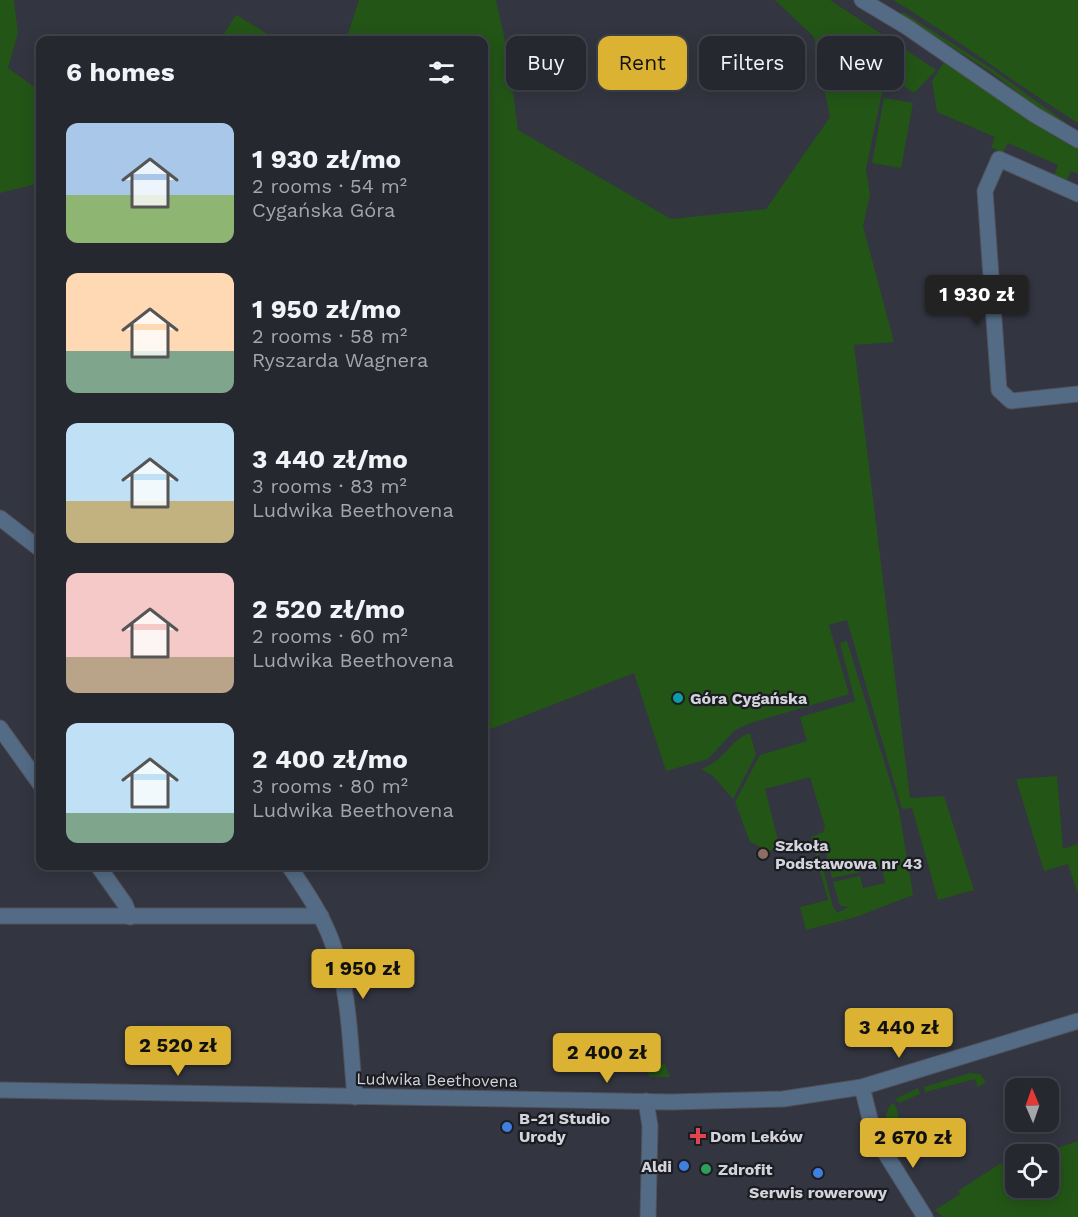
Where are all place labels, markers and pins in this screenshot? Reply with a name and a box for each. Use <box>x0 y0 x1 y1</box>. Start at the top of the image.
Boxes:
pin: 1 930 zł <box>915 275 1039 326</box>
place label: Góra Cygańska <box>690 689 808 708</box>
marker: Góra Cygańska <box>671 691 685 705</box>
place label: Szkoła Podstawowa nr 43 <box>775 836 922 873</box>
marker: Szkoła Podstawowa nr 43 <box>756 847 770 861</box>
pin: 1 950 zł <box>301 949 425 1000</box>
pin: 3 440 zł <box>837 1008 961 1059</box>
pin: 2 520 zł <box>116 1026 240 1077</box>
pin: 2 400 zł <box>545 1033 669 1084</box>
place label: B-21 Studio Urody <box>519 1109 611 1146</box>
pin: 2 670 zł <box>851 1118 975 1169</box>
marker: B-21 Studio Urody <box>500 1120 514 1134</box>
place label: Dom Leków <box>710 1127 803 1146</box>
marker: Dom Leków <box>691 1129 705 1143</box>
place label: Aldi <box>641 1157 672 1176</box>
marker: Aldi <box>677 1159 691 1173</box>
place label: Zdrofit <box>718 1160 773 1179</box>
marker: Zdrofit <box>699 1162 713 1176</box>
marker: Serwis rowerowy <box>811 1166 825 1180</box>
place label: Serwis rowerowy <box>749 1183 888 1202</box>

